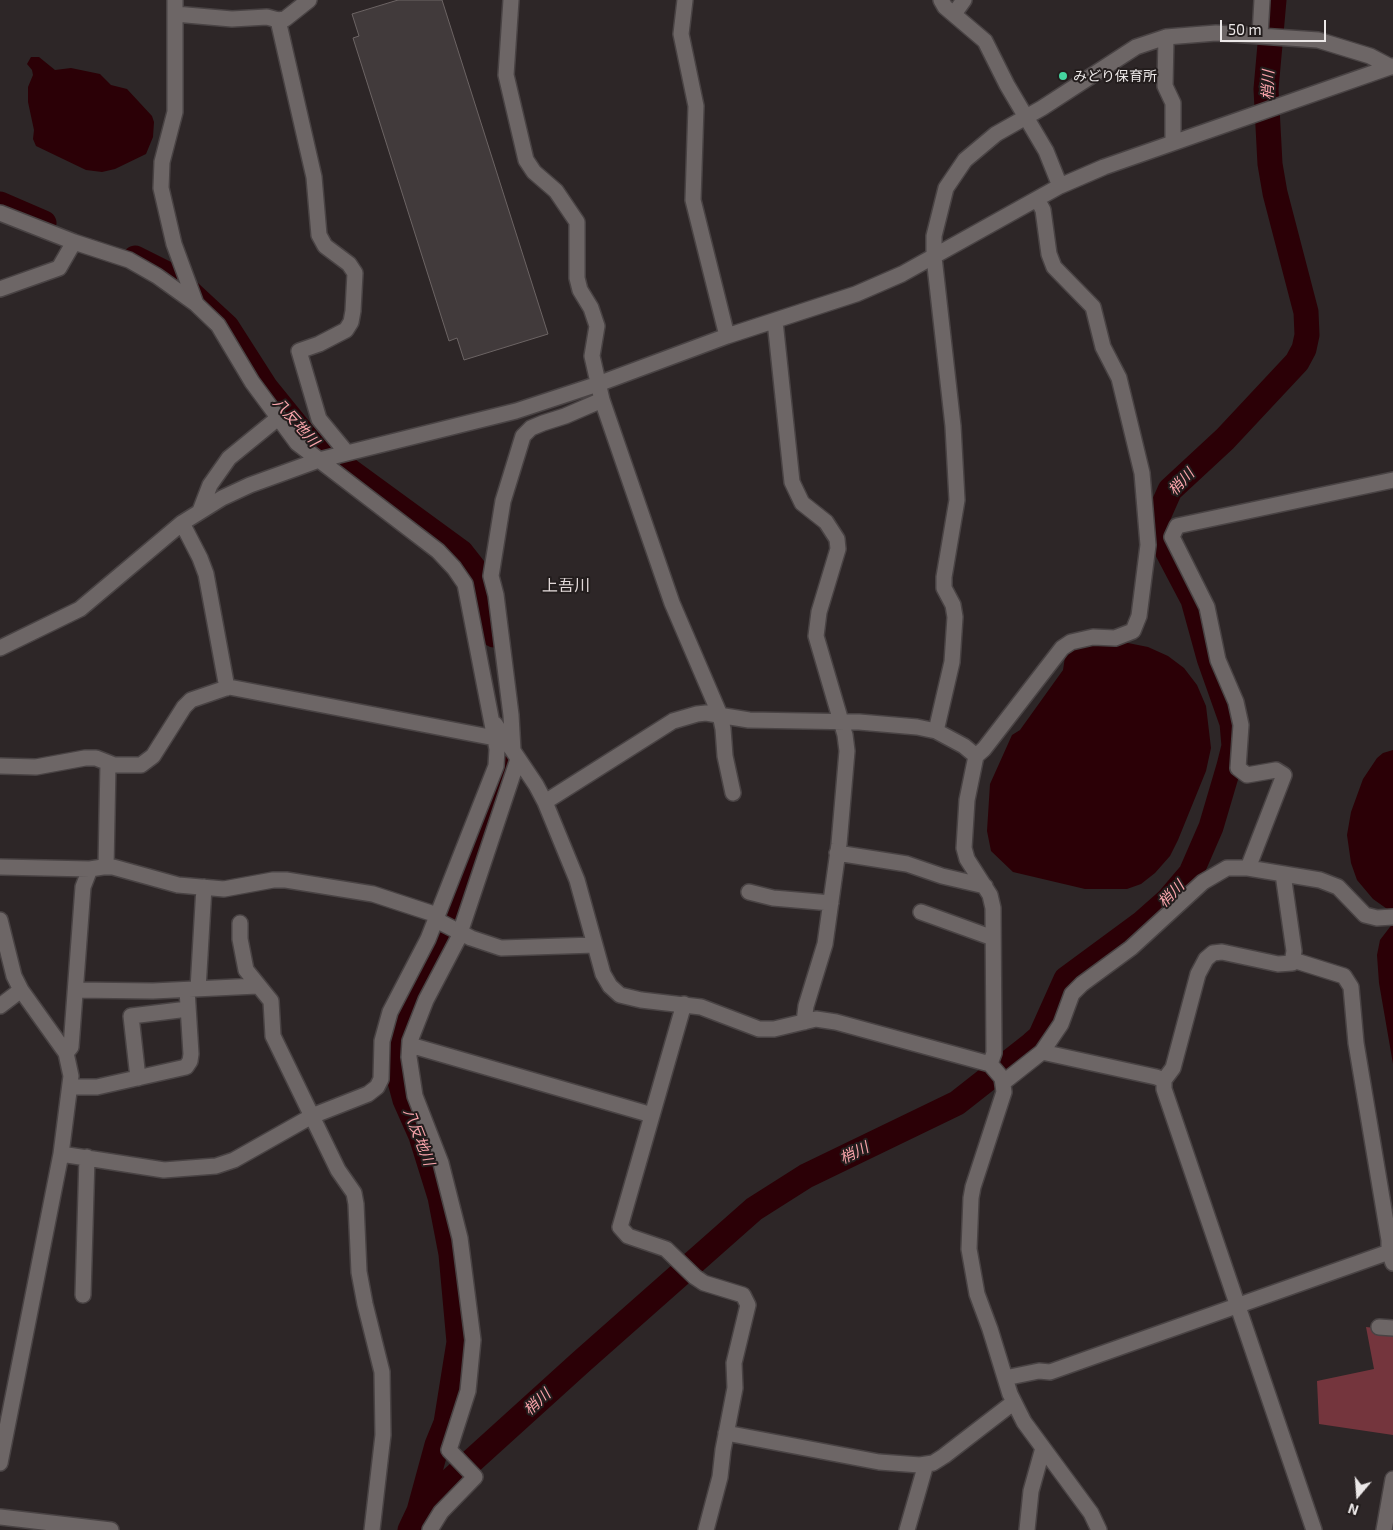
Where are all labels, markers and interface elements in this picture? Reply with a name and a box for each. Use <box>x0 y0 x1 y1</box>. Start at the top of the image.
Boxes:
scale bar <box>1223 10 1329 42</box>
text: 50 m <box>1228 20 1262 38</box>
place label: みどり保育所 <box>1073 68 1157 84</box>
marker: みどり保育所 <box>1057 70 1069 82</box>
water label: 梢川 <box>1258 70 1278 100</box>
water label: 八反地川 <box>269 394 323 450</box>
water label: 梢川 <box>1164 465 1198 499</box>
district label: 上吾川 <box>542 576 590 596</box>
water label: 梢川 <box>1154 877 1188 911</box>
water label: 八反地川 <box>400 1106 438 1168</box>
water label: 梢川 <box>837 1138 871 1168</box>
water label: 梢川 <box>520 1385 554 1419</box>
north arrow <box>1333 1470 1383 1520</box>
text: N <box>1346 1500 1361 1519</box>

